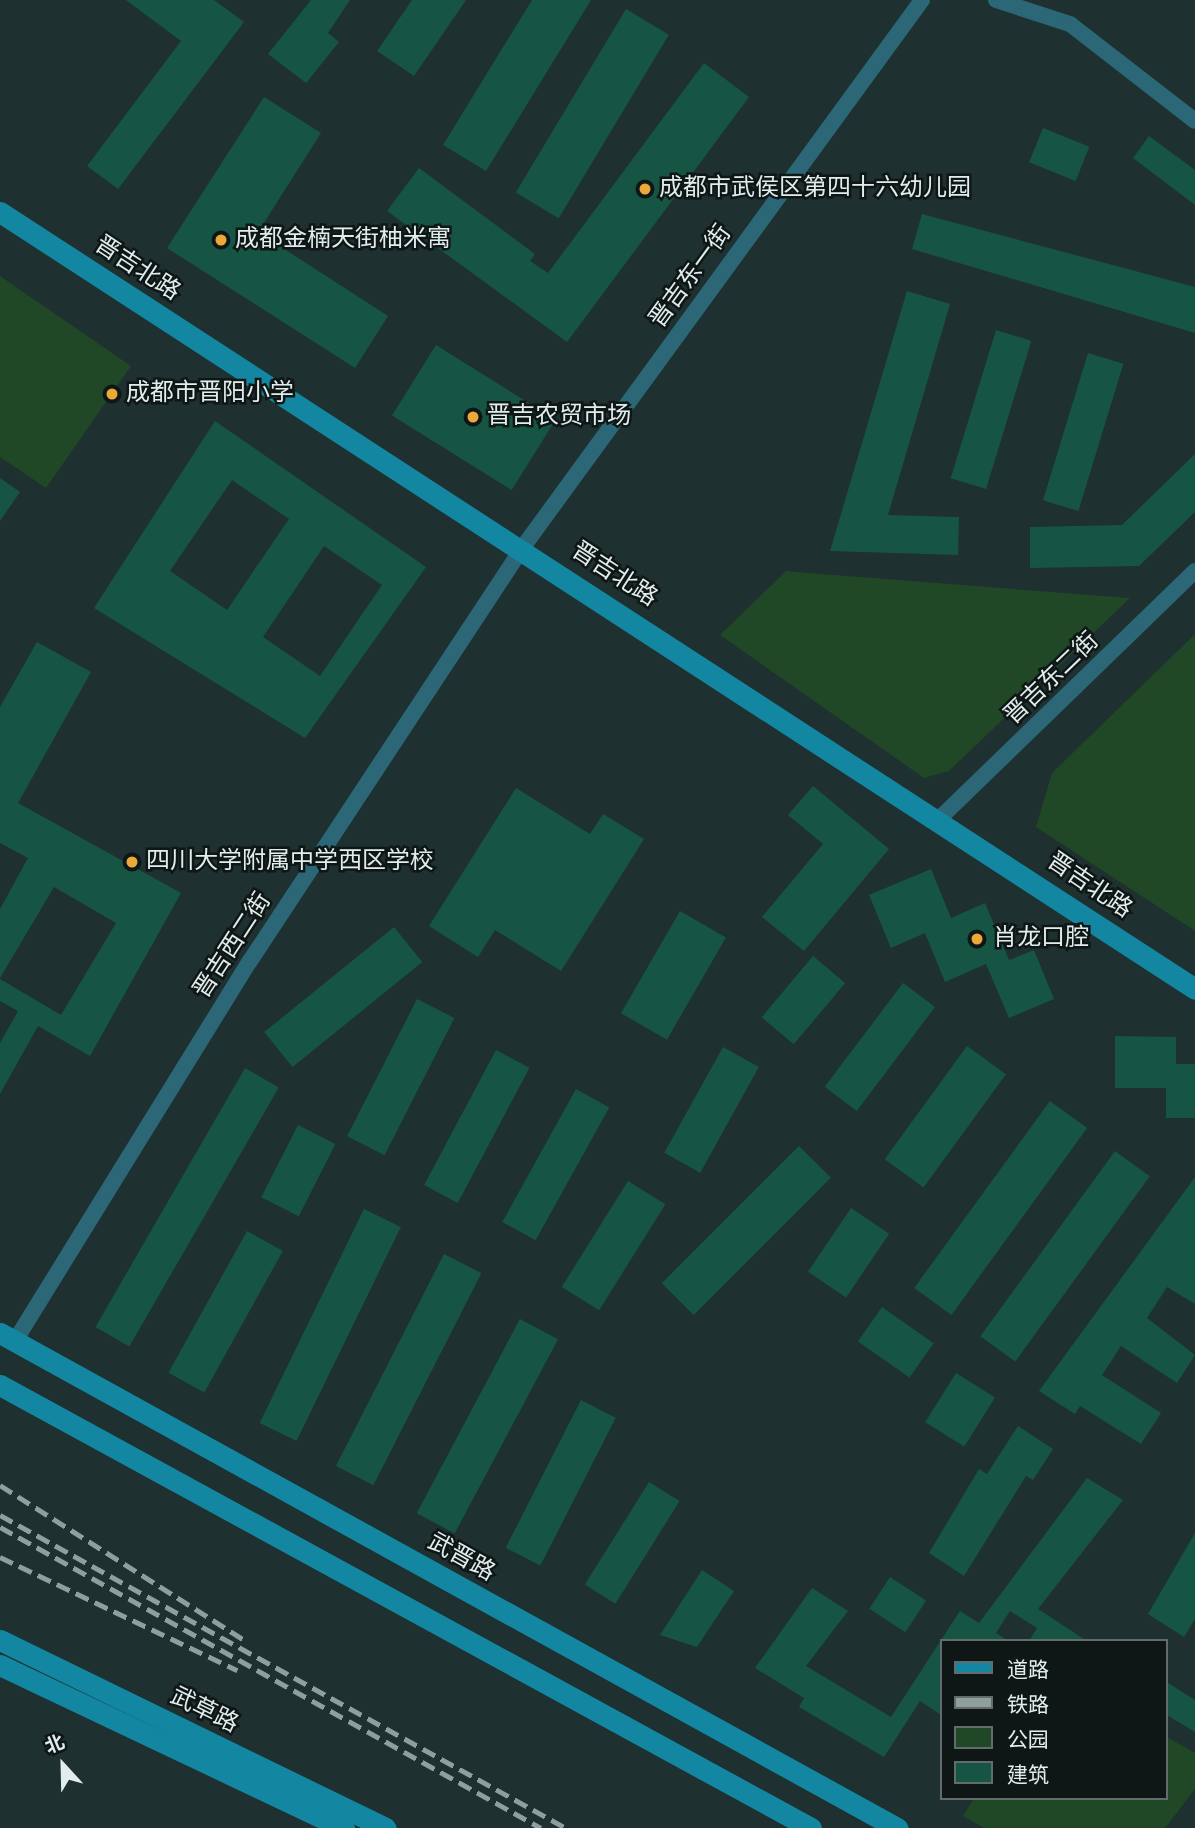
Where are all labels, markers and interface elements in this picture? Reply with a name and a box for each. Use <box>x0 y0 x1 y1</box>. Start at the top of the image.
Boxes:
place label: 成都市武侯区第四十六幼儿园 <box>659 175 971 203</box>
marker: 成都市武侯区第四十六幼儿园 <box>637 181 653 197</box>
street label: 晋吉东一街 <box>644 220 738 334</box>
place label: 成都金楠天街柚米寓 <box>235 226 451 254</box>
street label: 晋吉北路 <box>89 231 185 307</box>
marker: 成都金楠天街柚米寓 <box>213 232 229 248</box>
place label: 成都市晋阳小学 <box>126 380 294 408</box>
marker: 成都市晋阳小学 <box>104 386 120 402</box>
place label: 晋吉农贸市场 <box>487 403 631 431</box>
marker: 晋吉农贸市场 <box>465 409 481 425</box>
street label: 晋吉北路 <box>566 537 662 613</box>
street label: 晋吉东二街 <box>999 627 1105 731</box>
street label: 晋吉北路 <box>1041 847 1137 925</box>
place label: 四川大学附属中学西区学校 <box>146 848 434 876</box>
marker: 四川大学附属中学西区学校 <box>124 854 140 870</box>
street label: 晋吉西二街 <box>188 888 278 1004</box>
place label: 肖龙口腔 <box>993 925 1089 953</box>
marker: 肖龙口腔 <box>967 929 987 949</box>
street label: 武晋路 <box>423 1528 499 1588</box>
legend <box>940 1639 1167 1800</box>
text: 道路 <box>1007 1660 1049 1681</box>
street label: 武草路 <box>165 1682 243 1740</box>
text: 铁路 <box>1007 1695 1049 1716</box>
north arrow <box>28 1730 98 1800</box>
text: 公园 <box>1007 1730 1049 1751</box>
text: 北 <box>43 1733 67 1757</box>
text: 建筑 <box>1007 1765 1049 1786</box>

